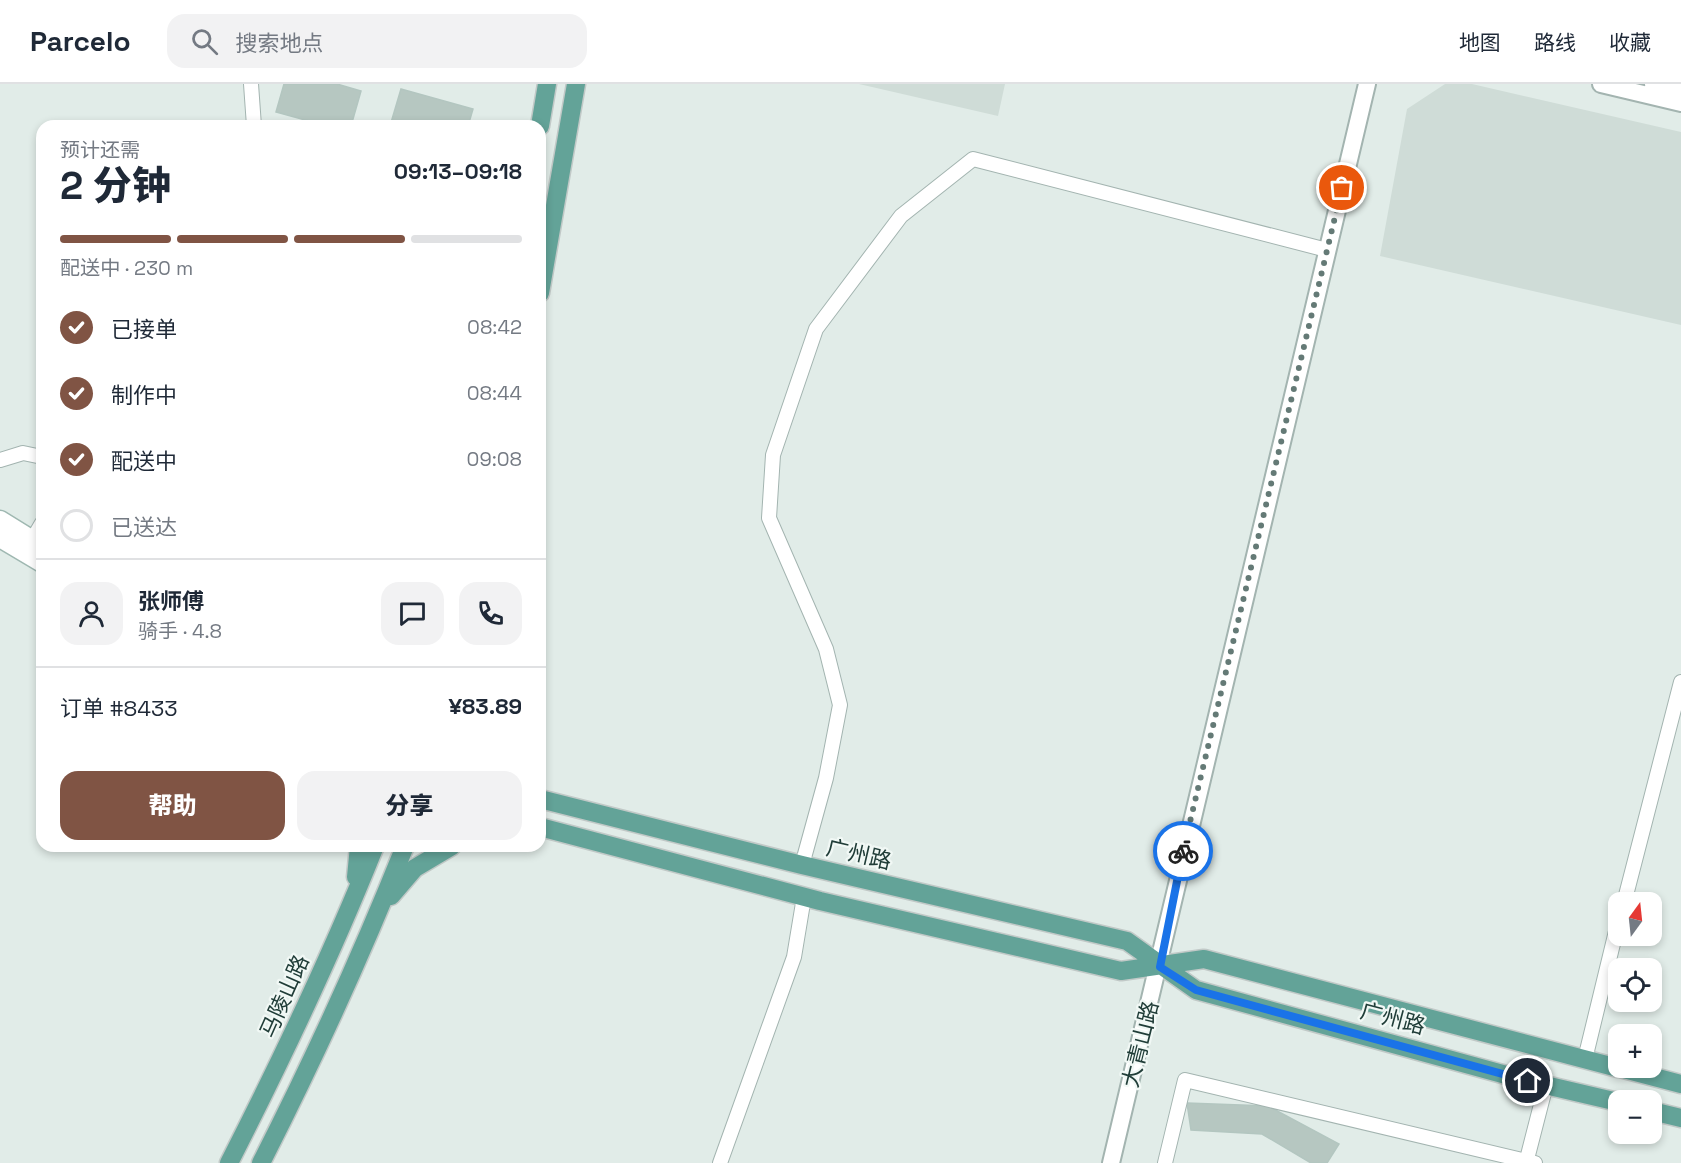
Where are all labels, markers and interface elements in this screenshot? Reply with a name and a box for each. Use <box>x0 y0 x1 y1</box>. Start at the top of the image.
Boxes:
search box <box>167 14 587 68</box>
text: Parcelo <box>30 23 131 59</box>
icon: search <box>188 25 221 58</box>
text: 搜索地点 <box>236 29 324 57</box>
text: 地图 <box>1459 29 1501 56</box>
text: 路线 <box>1534 29 1576 56</box>
text: 收藏 <box>1609 29 1651 56</box>
text: 预计还需 <box>60 137 140 163</box>
text: 09:13–09:18 <box>394 157 522 185</box>
text: 2 分钟 <box>60 161 171 210</box>
pin <box>1316 162 1367 213</box>
icon: bag <box>1325 171 1358 204</box>
text: 配送中 · 230 m <box>60 255 193 281</box>
icon: check <box>60 311 93 344</box>
text: 08:42 <box>467 314 522 340</box>
text: 已接单 <box>111 315 177 343</box>
icon: check <box>60 377 93 410</box>
text: 08:44 <box>467 380 522 406</box>
text: 制作中 <box>111 381 177 409</box>
icon: check <box>60 443 93 476</box>
text: 09:08 <box>467 446 522 472</box>
text: 配送中 <box>111 447 177 475</box>
text: 已送达 <box>111 513 177 541</box>
button: person <box>60 582 123 645</box>
button: chat <box>381 582 444 645</box>
button: phone <box>459 582 522 645</box>
text: 张师傅 <box>138 587 204 615</box>
text: 骑手 · 4.8 <box>138 618 222 644</box>
text: ¥83.89 <box>448 692 522 720</box>
text: 订单 #8433 <box>60 694 178 722</box>
button: 帮助 <box>60 771 285 840</box>
button: 分享 <box>297 771 522 840</box>
courier <box>1153 821 1213 881</box>
street label: 广州路 <box>824 833 894 875</box>
icon: bike <box>1167 835 1200 868</box>
north arrow <box>1608 892 1662 946</box>
map controls <box>1608 892 1662 1144</box>
street label: 马陵山路 <box>253 950 315 1042</box>
button: locate <box>1608 958 1662 1012</box>
street label: 广州路 <box>1357 996 1429 1040</box>
street label: 大青山路 <box>1116 998 1164 1090</box>
button: + <box>1608 1024 1662 1078</box>
pin <box>1502 1055 1553 1106</box>
icon: home <box>1511 1064 1544 1097</box>
button: − <box>1608 1090 1662 1144</box>

